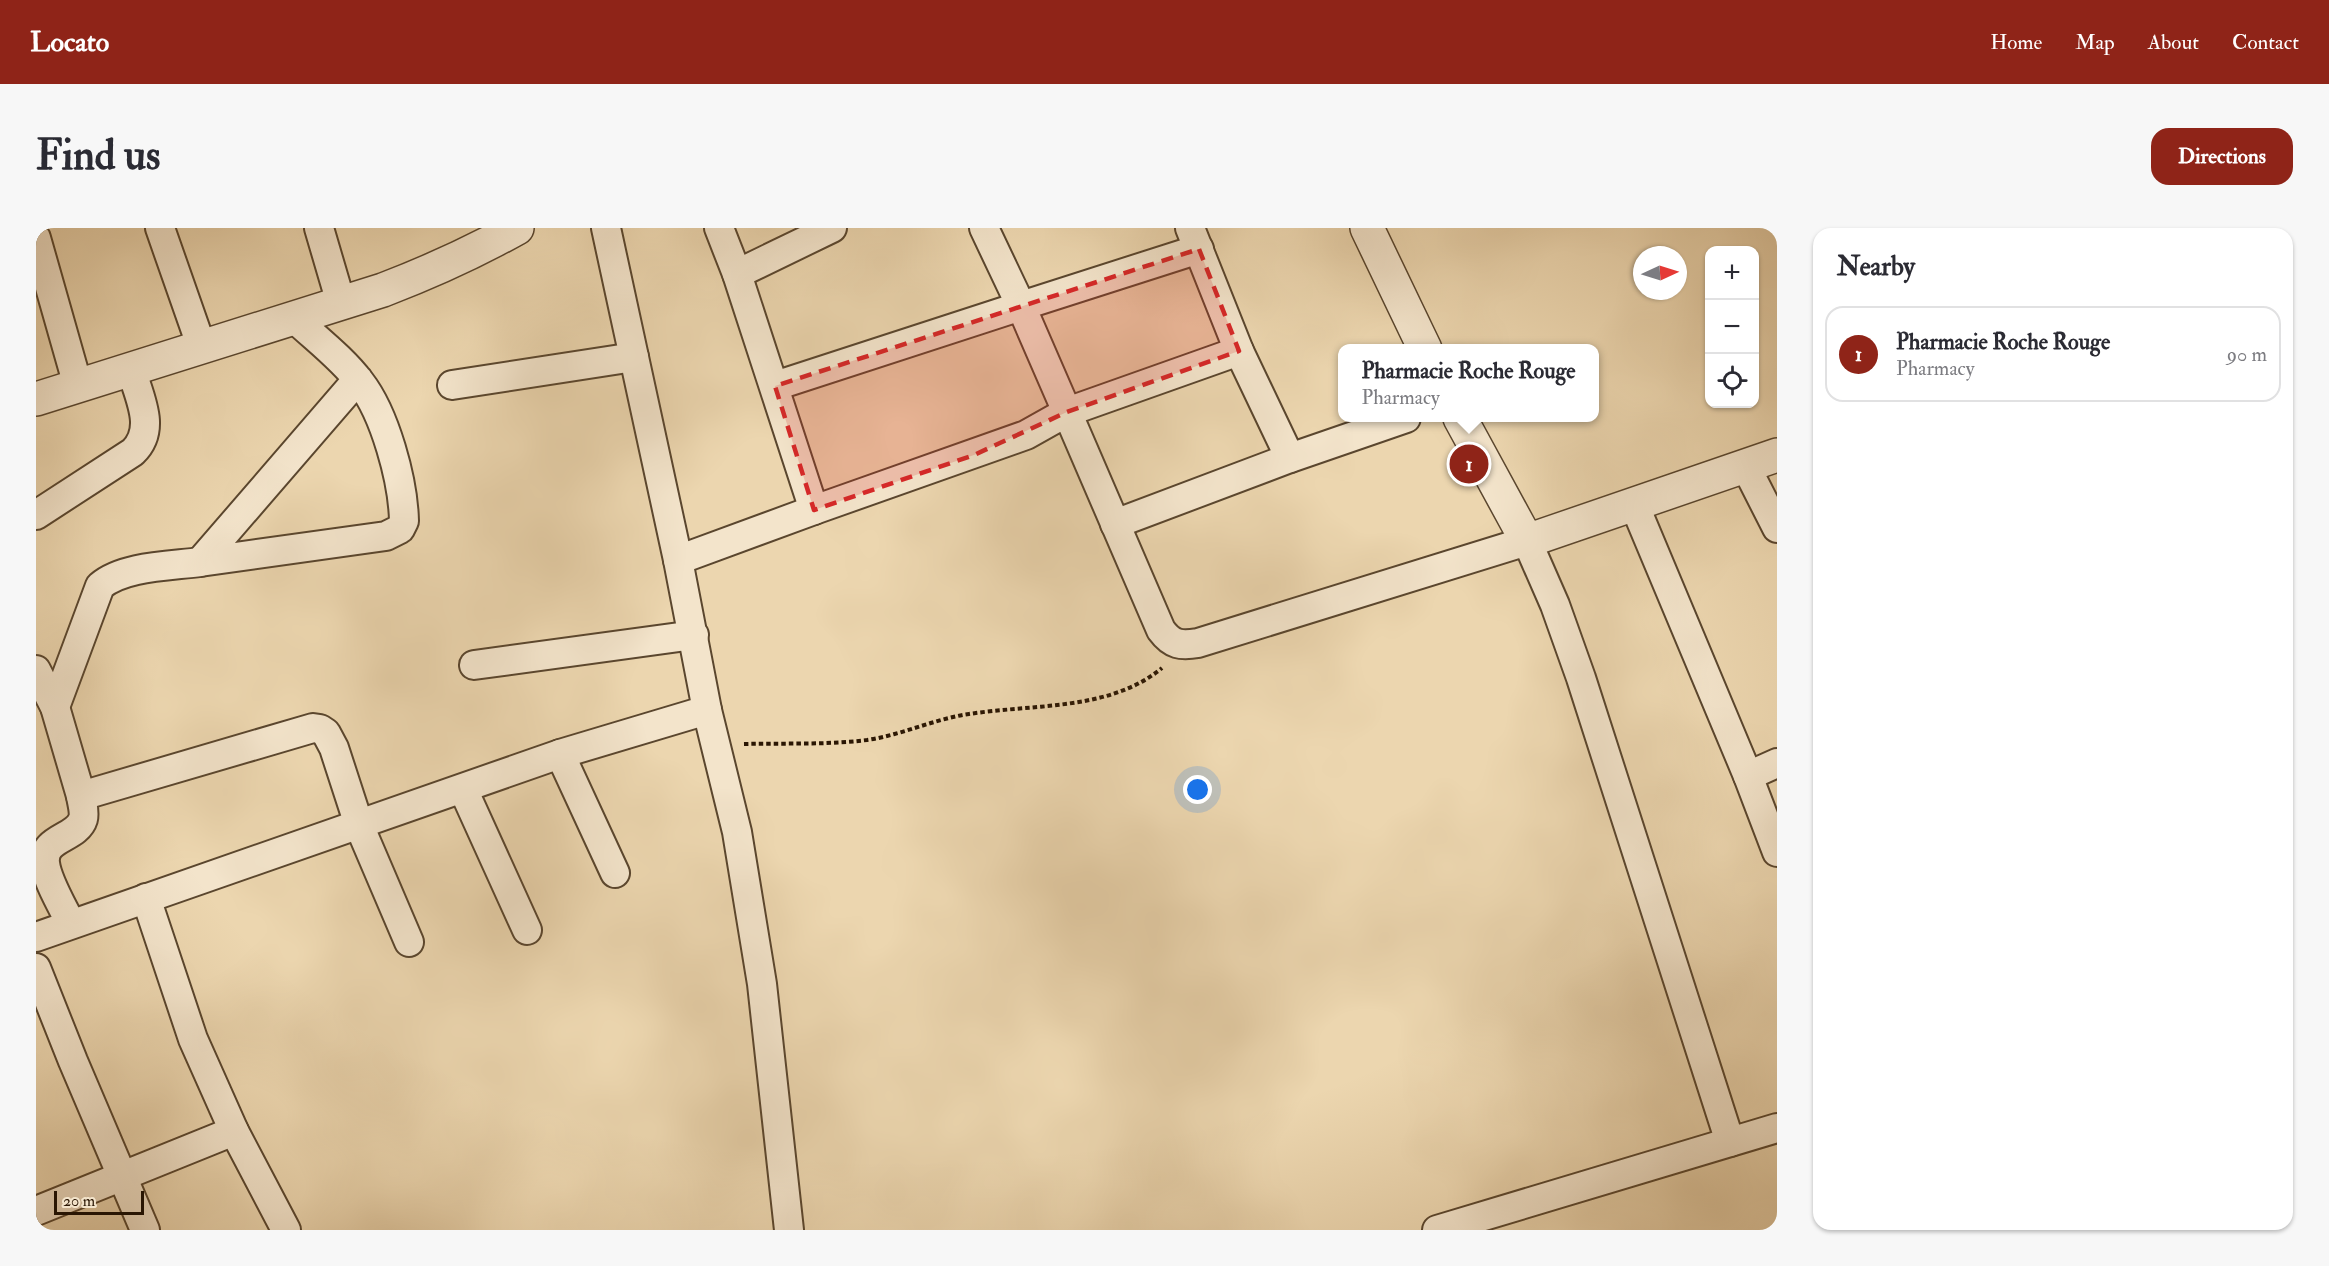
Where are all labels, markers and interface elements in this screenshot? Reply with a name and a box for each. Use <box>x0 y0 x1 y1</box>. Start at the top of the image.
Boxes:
text: Locato <box>30 25 109 60</box>
text: Home <box>1990 29 2042 56</box>
text: Map <box>2075 29 2115 56</box>
text: About <box>2148 29 2199 56</box>
text: Contact <box>2232 29 2299 56</box>
button: Directions <box>2151 128 2293 185</box>
text: Find us <box>36 130 160 182</box>
north arrow <box>1633 246 1687 300</box>
map controls <box>1705 246 1759 408</box>
button: + <box>1705 246 1759 300</box>
text: Nearby <box>1837 251 1915 283</box>
button: − <box>1705 300 1759 354</box>
text: Pharmacie Roche Rouge <box>1896 328 2110 356</box>
text: 1 <box>1855 342 1862 367</box>
text: 90 m <box>2227 342 2267 367</box>
popup <box>1338 344 1599 422</box>
button: locate <box>1705 354 1759 408</box>
text: Pharmacy <box>1896 356 1974 381</box>
text: Pharmacie Roche Rouge <box>1361 357 1576 385</box>
text: Pharmacy <box>1361 385 1440 410</box>
pin: 1 <box>1450 442 1488 486</box>
your location <box>1183 775 1212 804</box>
scale bar <box>54 1188 144 1216</box>
text: 20 m <box>63 1191 95 1211</box>

